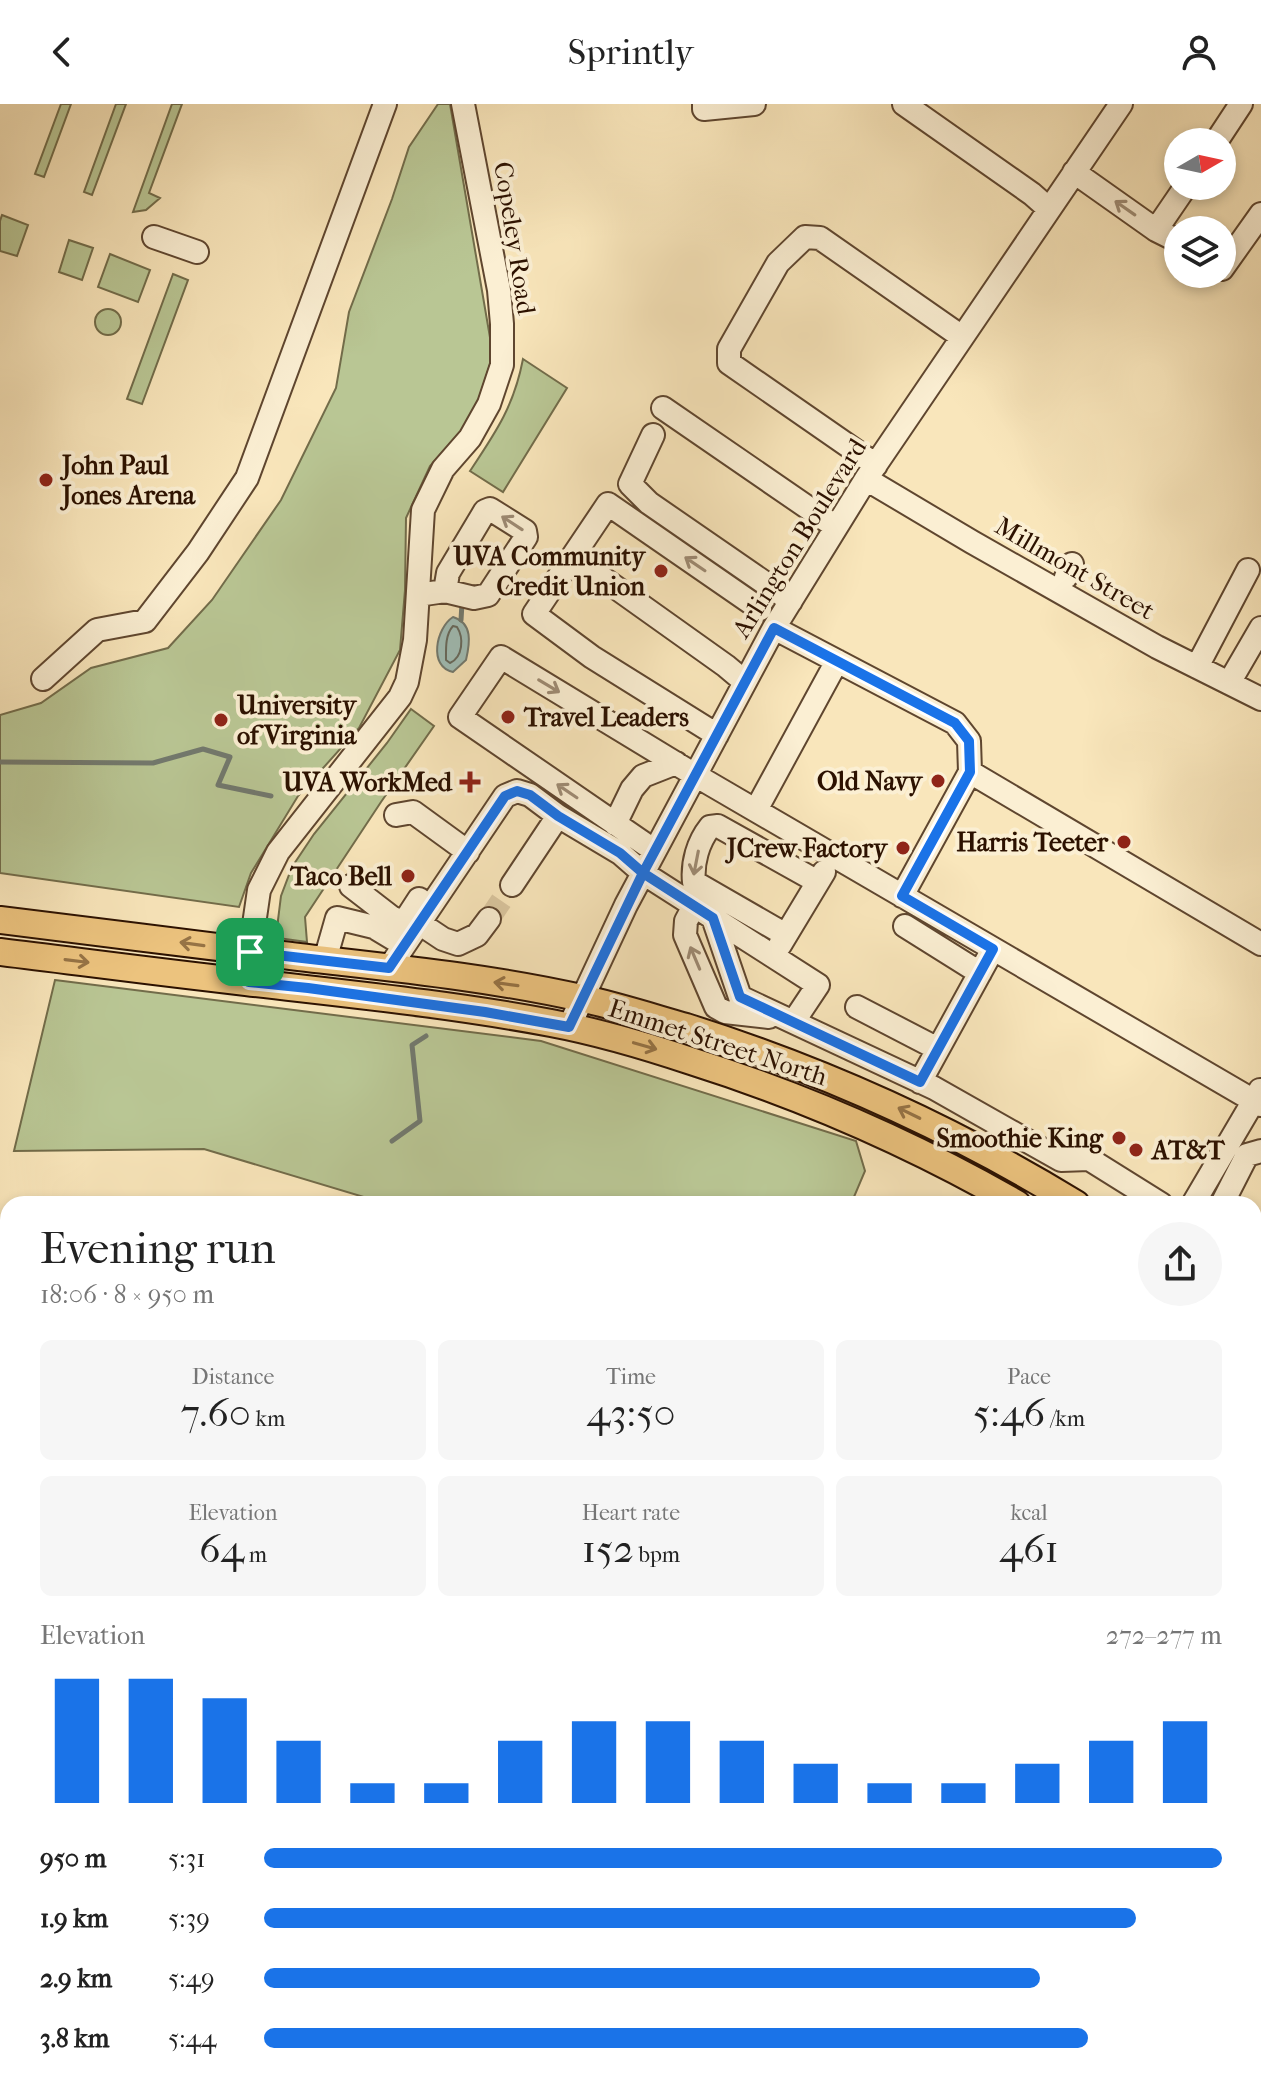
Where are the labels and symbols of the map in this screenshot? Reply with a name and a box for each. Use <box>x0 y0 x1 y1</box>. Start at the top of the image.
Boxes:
north arrow <box>1164 128 1236 200</box>
street label: Copeley Road <box>487 159 542 318</box>
one-way arrow <box>1115 200 1136 217</box>
street label: Arlington Boulevard <box>725 432 874 644</box>
place label: John Paul Jones Arena <box>59 450 196 511</box>
marker: John Paul Jones Arena <box>37 471 55 489</box>
street label: Millmont Street <box>990 510 1161 627</box>
one-way arrow <box>502 515 524 532</box>
place label: UVA Community Credit Union <box>452 541 647 602</box>
one-way arrow <box>685 556 707 572</box>
marker: UVA Community Credit Union <box>652 562 670 580</box>
one-way arrow <box>538 678 560 695</box>
place label: University of Virginia <box>236 690 358 751</box>
place label: Travel Leaders <box>523 702 689 733</box>
marker: Travel Leaders <box>499 708 517 726</box>
marker: University of Virginia <box>212 711 230 729</box>
place label: Old Navy <box>817 766 924 797</box>
place label: UVA WorkMed <box>282 767 453 798</box>
marker: UVA WorkMed <box>459 771 481 793</box>
marker: Old Navy <box>929 772 947 790</box>
one-way arrow <box>557 783 579 799</box>
place label: Harris Teeter <box>956 827 1109 858</box>
place label: JCrew Factory <box>724 833 889 864</box>
marker: Harris Teeter <box>1115 833 1133 851</box>
marker: JCrew Factory <box>894 839 912 857</box>
one-way arrow <box>688 850 703 876</box>
place label: Taco Bell <box>289 861 393 892</box>
marker: Taco Bell <box>399 867 417 885</box>
pin <box>216 918 284 986</box>
one-way arrow <box>180 936 206 951</box>
one-way arrow <box>686 946 701 971</box>
one-way arrow <box>64 954 90 969</box>
one-way arrow <box>494 976 519 991</box>
street label: Emmet Street North <box>605 992 832 1093</box>
one-way arrow <box>631 1039 657 1054</box>
one-way arrow <box>897 1105 921 1120</box>
place label: Smoothie King <box>936 1123 1104 1154</box>
marker: Smoothie King <box>1110 1129 1128 1147</box>
place label: AT&T <box>1150 1135 1226 1166</box>
marker: AT&T <box>1127 1141 1145 1159</box>

